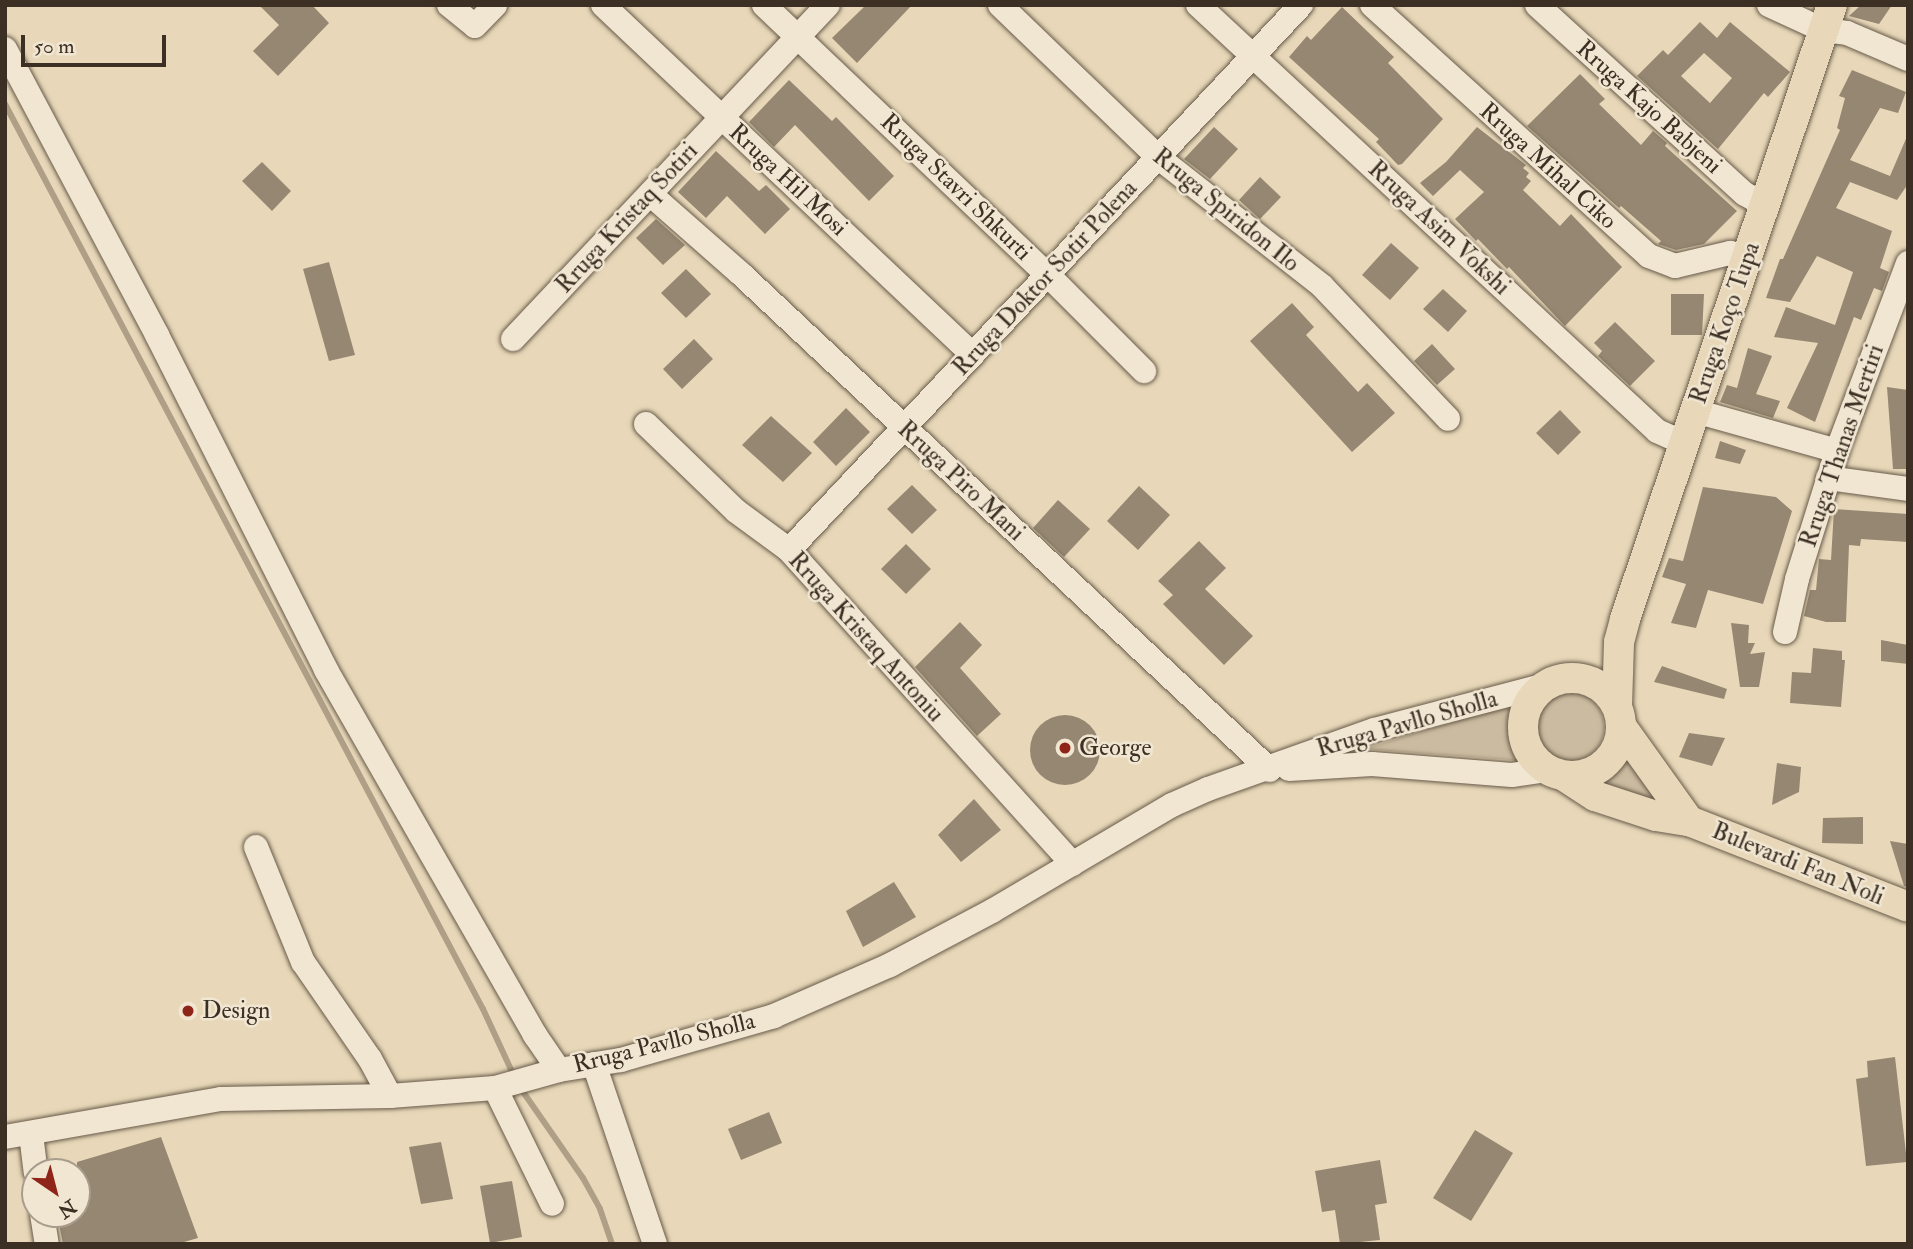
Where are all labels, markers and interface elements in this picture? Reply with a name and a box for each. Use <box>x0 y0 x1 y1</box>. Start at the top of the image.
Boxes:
scale bar <box>24 21 170 65</box>
text: 50 m <box>34 33 75 60</box>
street label: Rruga Kajo Babjeni <box>1570 34 1728 180</box>
street label: Rruga Mihal Ciko <box>1473 97 1623 235</box>
street label: Rruga Stavri Shkurti <box>874 107 1038 267</box>
street label: Rruga Hil Mosi <box>723 118 853 242</box>
street label: Rruga Kristaq Sotiri <box>550 137 704 299</box>
street label: Rruga Spiridon Ilo <box>1147 142 1305 278</box>
street label: Rruga Asim Vokshi <box>1362 155 1516 301</box>
street label: Rruga Doktor Sotir Polena <box>947 174 1143 382</box>
street label: Rruga Koço Tupa <box>1684 238 1766 408</box>
street label: Rruga Thanas Mertiri <box>1794 341 1890 551</box>
street label: Rruga Piro Mani <box>892 415 1030 547</box>
street label: Rruga Kristaq Antoniu <box>782 546 950 728</box>
street label: Rruga Pavllo Sholla <box>1313 684 1501 764</box>
place label: George <box>1079 734 1151 762</box>
marker: George <box>1057 740 1073 756</box>
street label: Bulevardi Fan Noli <box>1708 816 1888 912</box>
place label: Design <box>202 997 270 1025</box>
marker: Design <box>180 1003 196 1019</box>
street label: Rruga Pavllo Sholla <box>570 1006 758 1080</box>
north arrow <box>21 1158 91 1228</box>
text: N <box>53 1194 81 1223</box>

